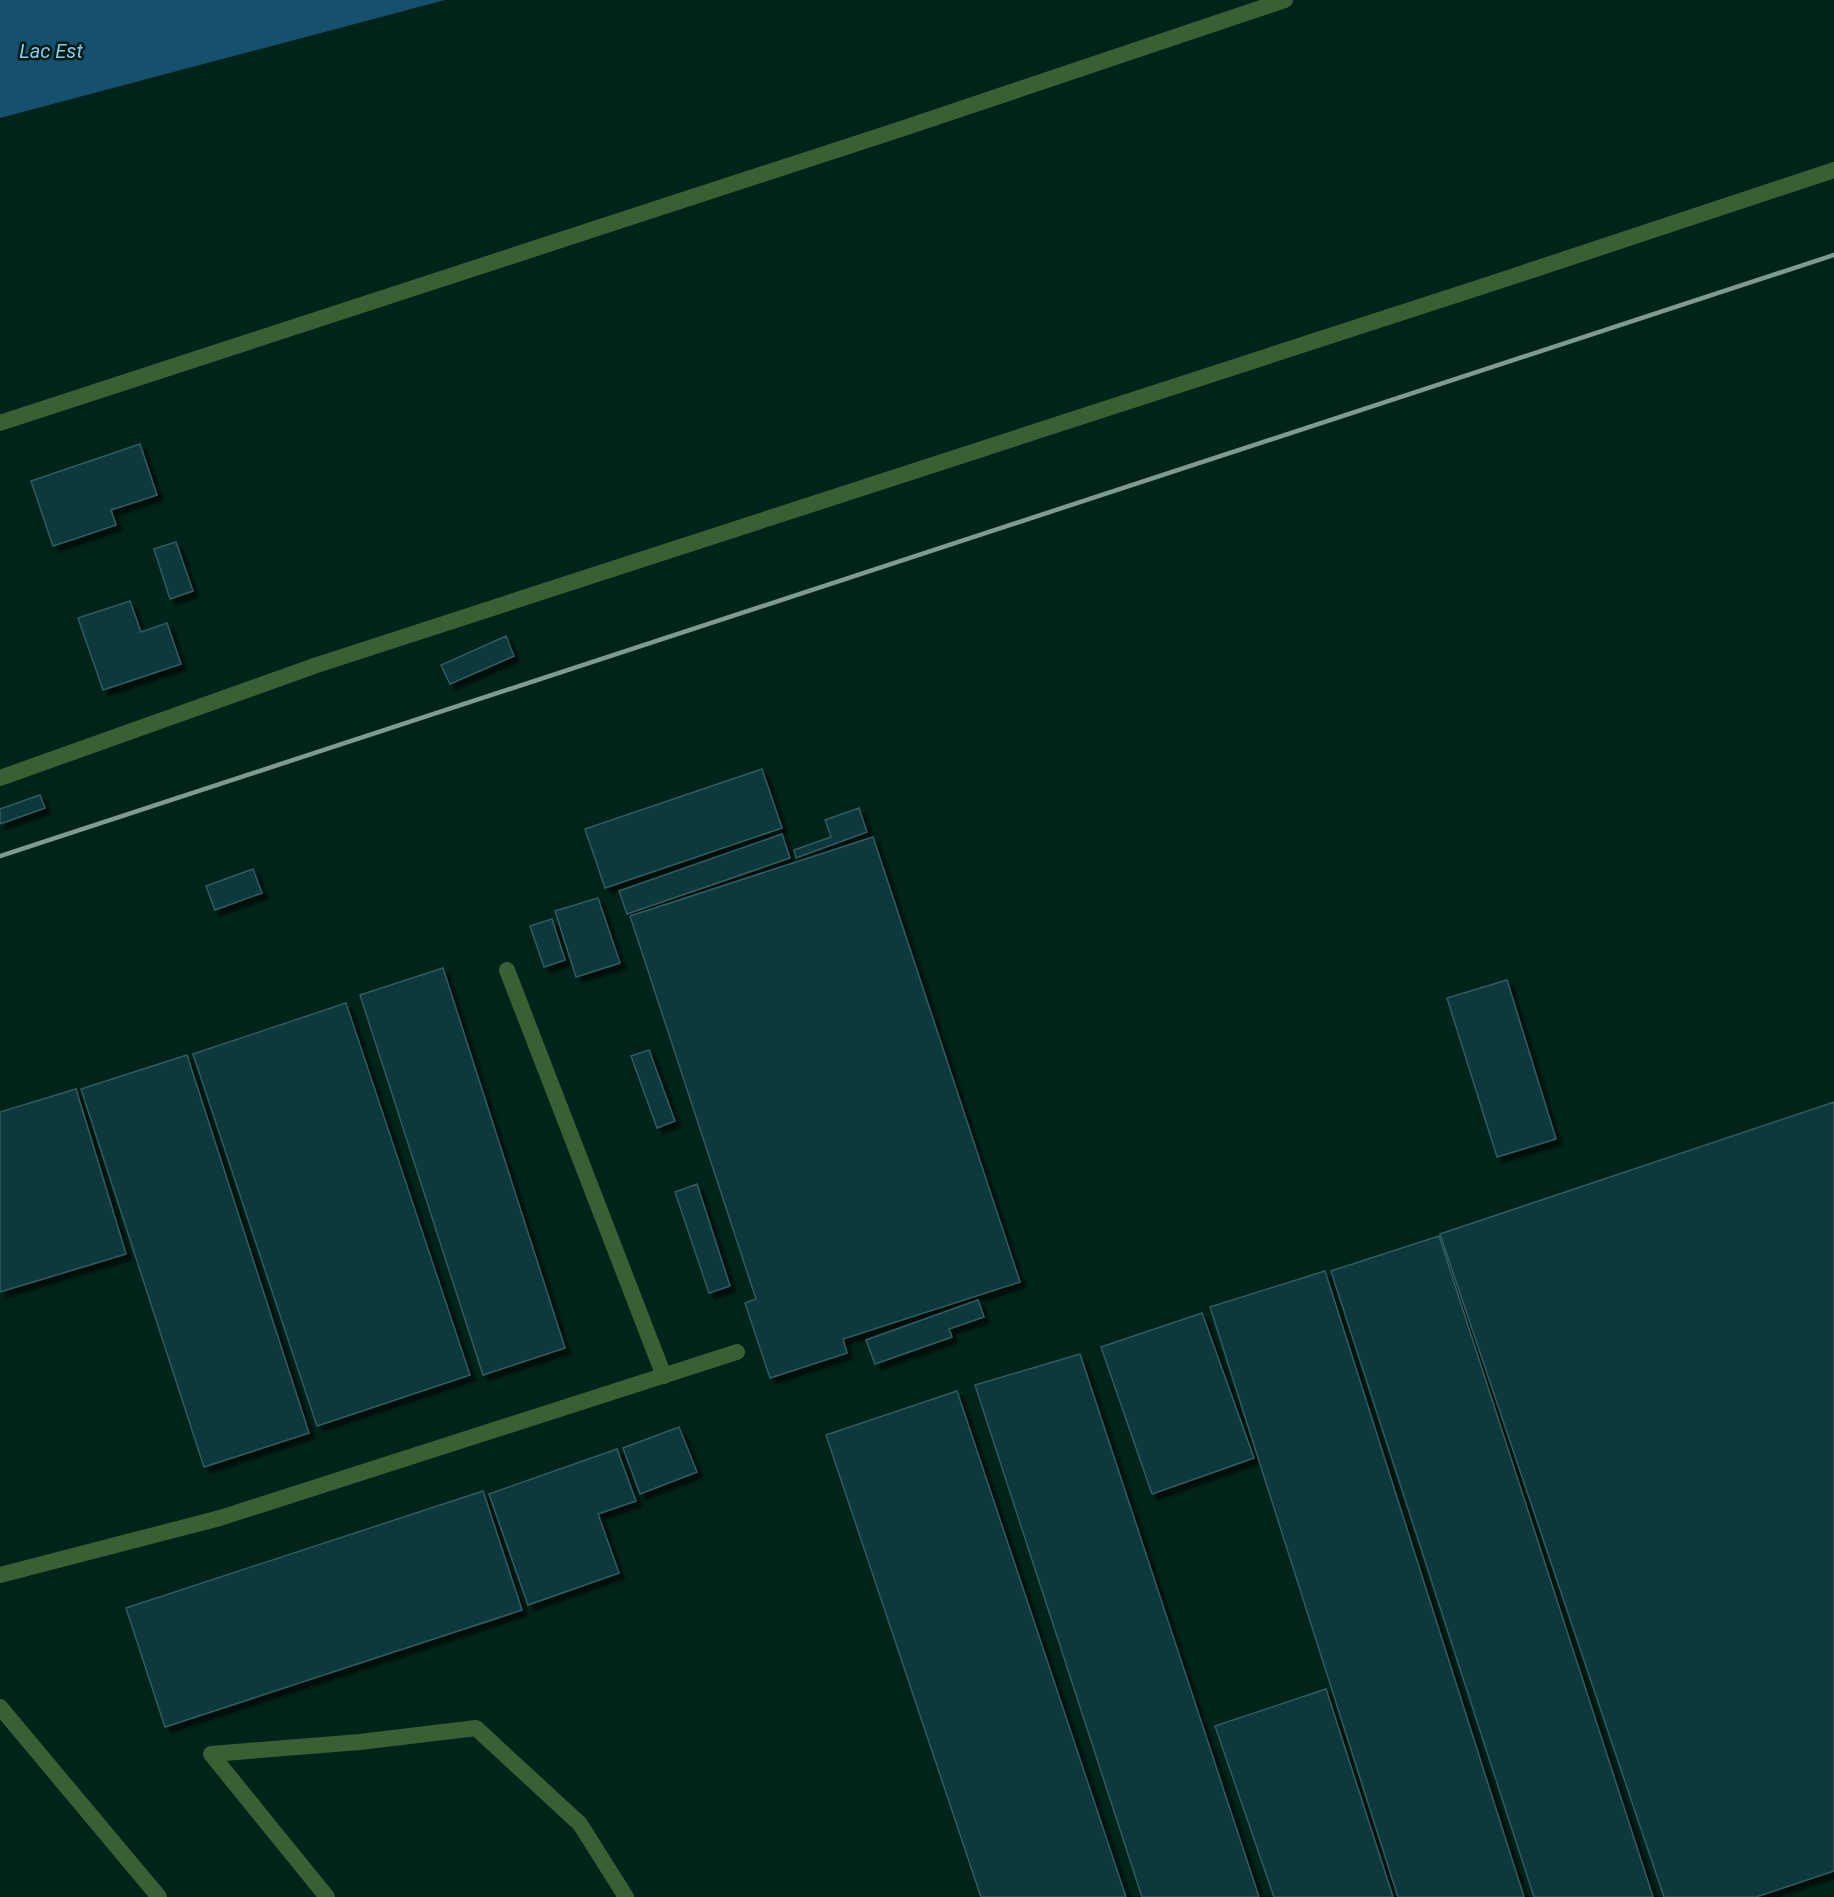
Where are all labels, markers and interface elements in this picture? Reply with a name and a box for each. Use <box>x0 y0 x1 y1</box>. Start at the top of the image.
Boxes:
water label: Lac Est <box>19 39 83 63</box>

